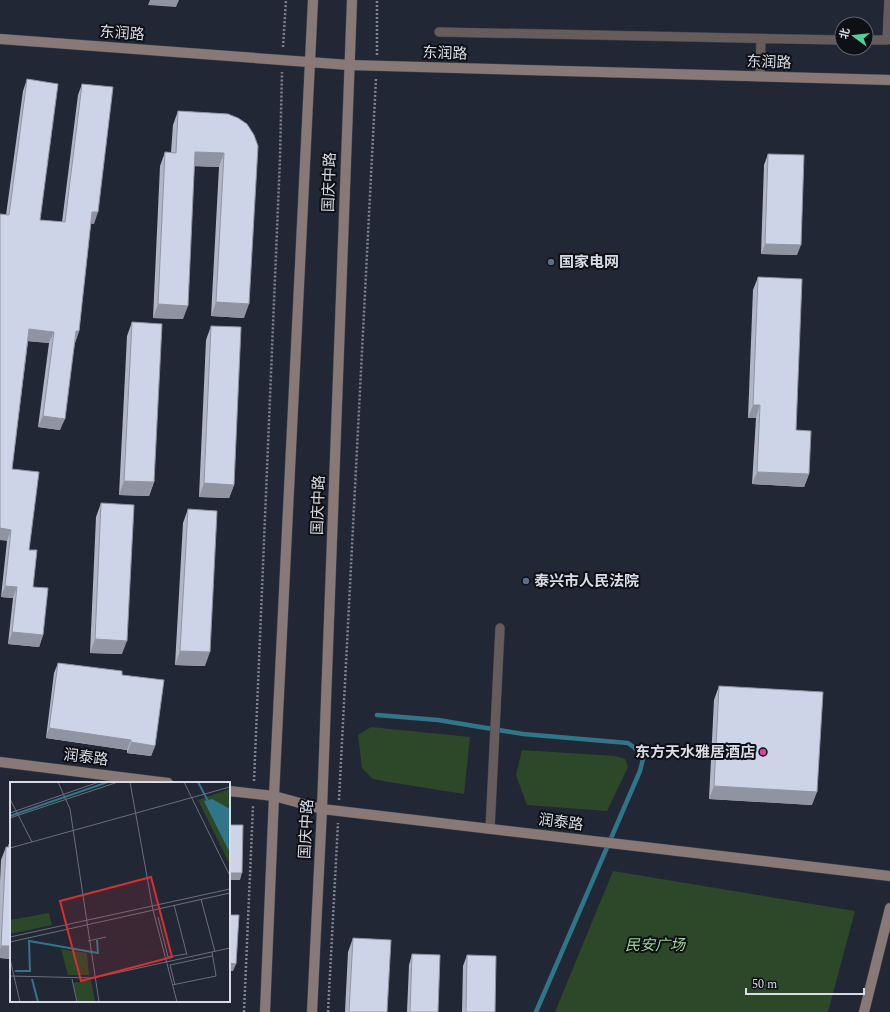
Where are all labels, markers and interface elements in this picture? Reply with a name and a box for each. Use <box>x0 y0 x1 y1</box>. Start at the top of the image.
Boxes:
north arrow <box>834 16 874 56</box>
street label: 东润路 <box>99 20 145 47</box>
text: 北 <box>835 26 854 41</box>
street label: 东润路 <box>422 41 468 66</box>
street label: 东润路 <box>746 50 792 75</box>
street label: 国庆中路 <box>317 152 342 212</box>
place label: 国家电网 <box>559 251 619 274</box>
marker: 国家电网 <box>546 257 556 267</box>
street label: 国庆中路 <box>306 475 331 535</box>
place label: 泰兴市人民法院 <box>534 570 639 593</box>
marker: 泰兴市人民法院 <box>521 576 531 586</box>
place label: 东方天水雅居酒店 <box>635 741 755 764</box>
street label: 润泰路 <box>62 743 110 772</box>
marker: 东方天水雅居酒店 <box>758 747 768 757</box>
inset map <box>10 782 230 1002</box>
street label: 国庆中路 <box>293 798 320 860</box>
street label: 润泰路 <box>537 808 585 837</box>
park label: 民安广场 <box>625 934 687 957</box>
scale bar <box>746 970 864 996</box>
text: 50 m <box>752 975 777 994</box>

